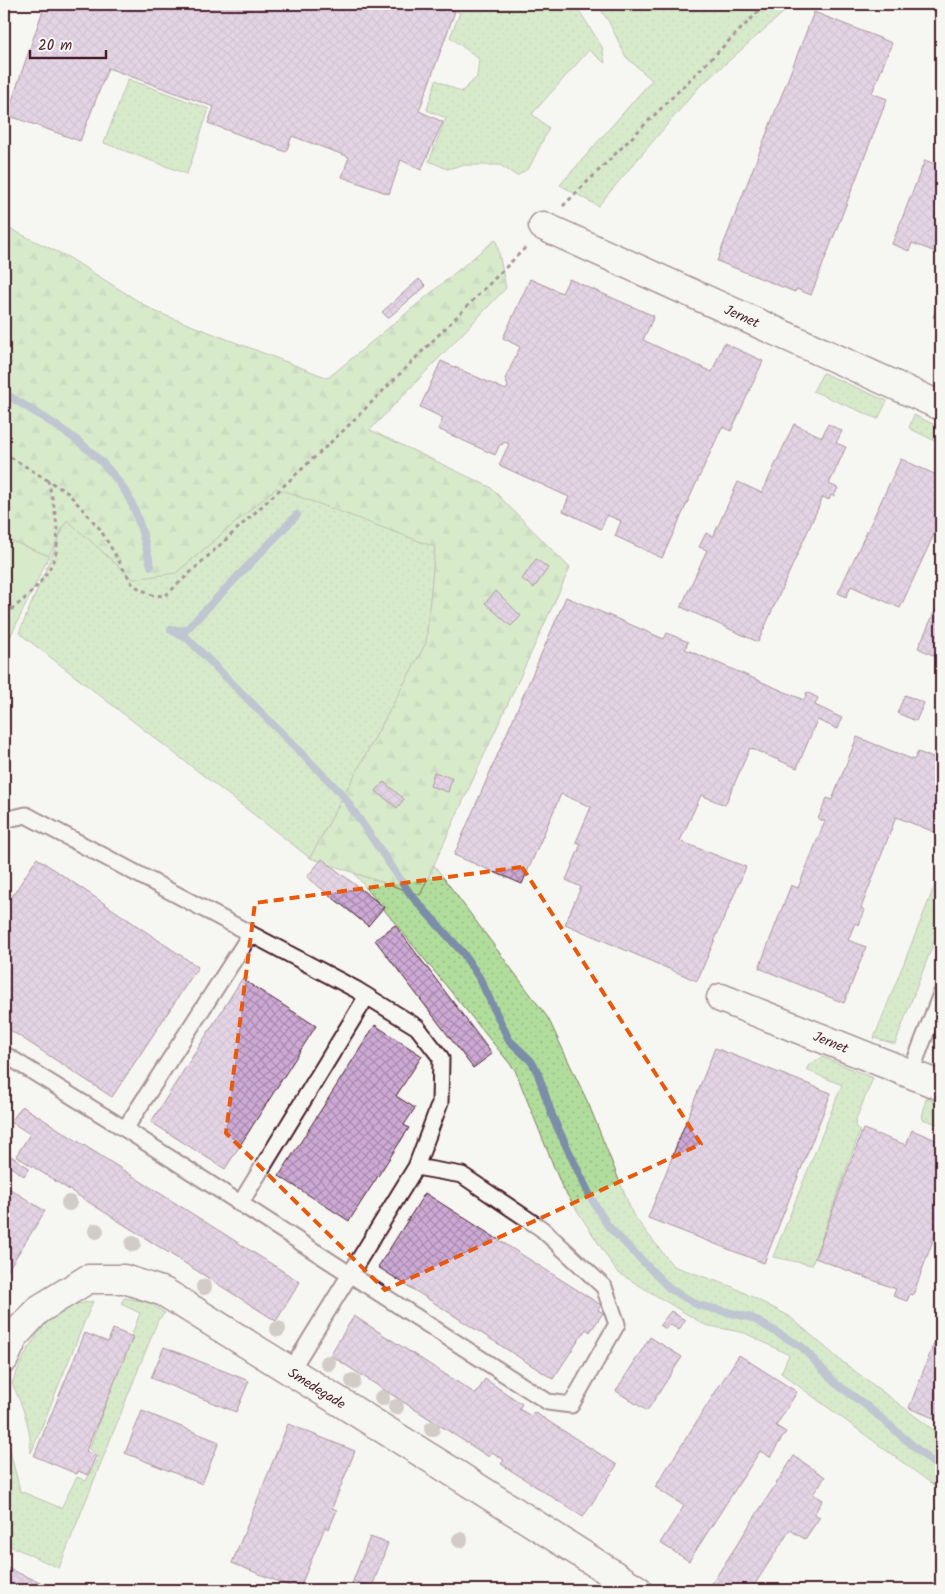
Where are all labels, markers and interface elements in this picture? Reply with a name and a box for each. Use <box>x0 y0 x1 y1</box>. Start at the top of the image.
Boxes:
scale bar <box>30 28 106 60</box>
text: 20 m <box>38 34 72 58</box>
street label: Jernet <box>720 299 763 335</box>
street label: Jernet <box>810 1026 852 1060</box>
street label: Smedegade <box>283 1362 350 1416</box>

